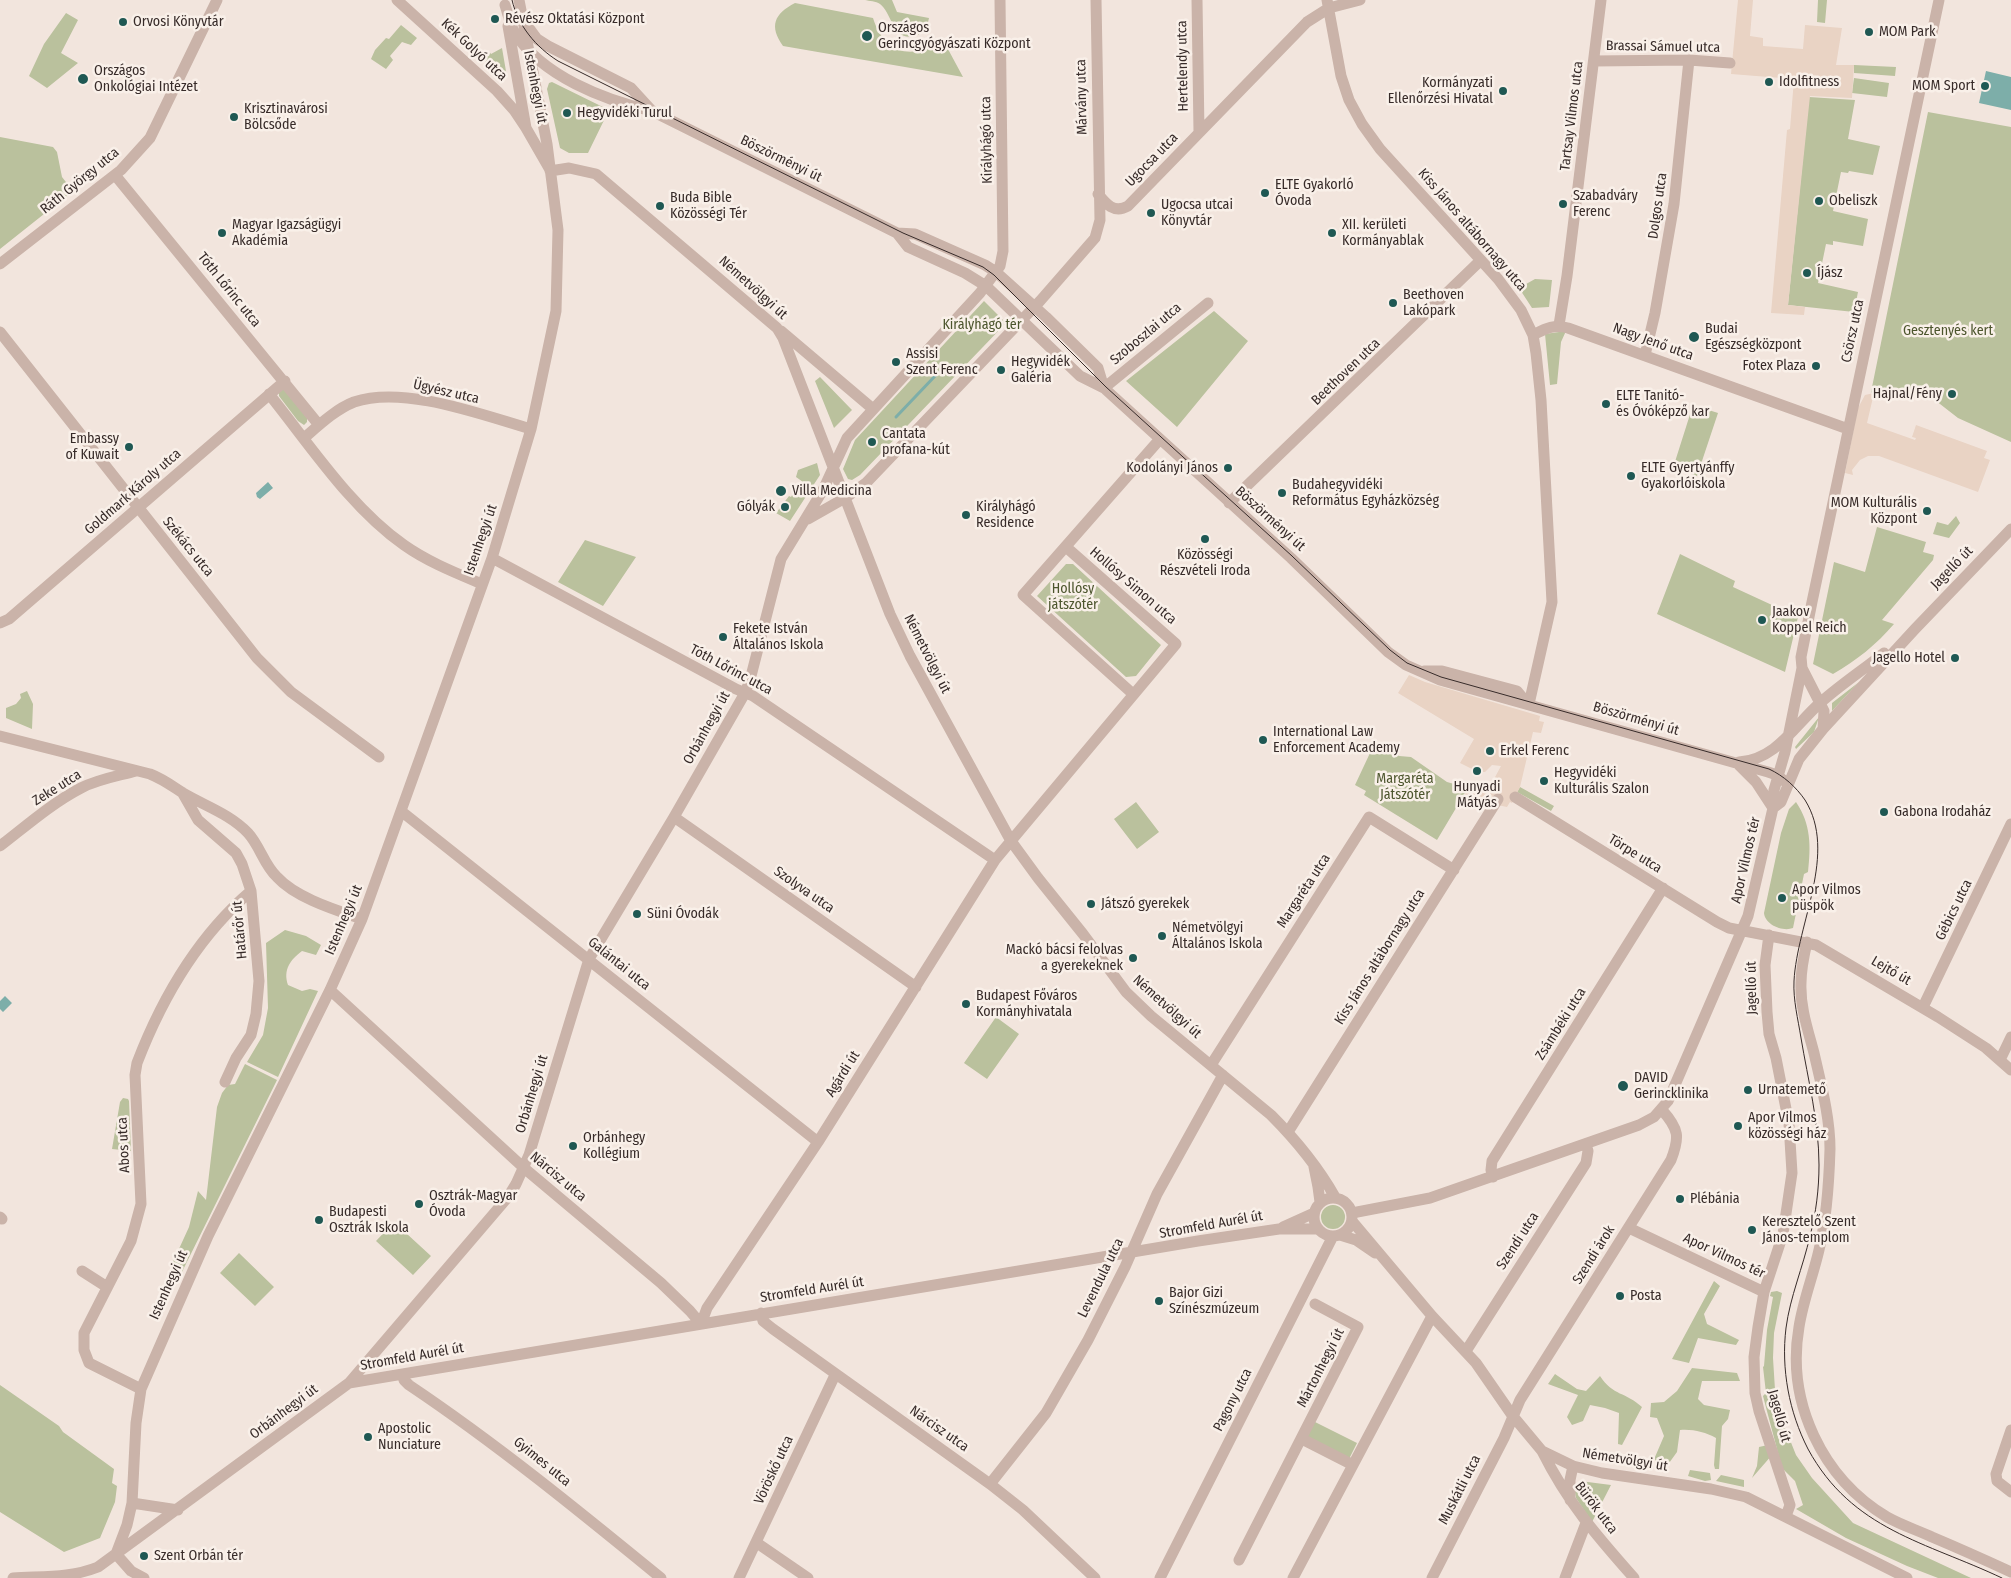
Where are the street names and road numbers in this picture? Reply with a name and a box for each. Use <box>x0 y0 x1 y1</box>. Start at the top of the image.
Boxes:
street label: Kék Golyó utca <box>438 15 510 85</box>
street label: Hertelendy utca <box>1174 20 1192 112</box>
street label: Brassai Sámuel utca <box>1606 38 1720 56</box>
street label: Istenhegyi út <box>520 49 550 125</box>
street label: Márvány utca <box>1073 59 1091 135</box>
street label: Tartsay Vilmos utca <box>1557 60 1587 172</box>
street label: Királyhágó utca <box>978 96 996 184</box>
street label: Ugocsa utca <box>1122 130 1182 190</box>
street label: Böszörményi út <box>737 132 825 186</box>
street label: Ráth György utca <box>37 144 123 218</box>
street label: Kiss János altábornagy utca <box>1414 165 1530 295</box>
street label: Dolgos utca <box>1645 172 1671 240</box>
street label: Tóth Lőrinc utca <box>194 249 264 331</box>
street label: Németvölgyi út <box>715 253 791 323</box>
street label: Csörsz utca <box>1838 298 1868 364</box>
street label: Szoboszlai utca <box>1107 299 1185 369</box>
street label: Nagy Jenő utca <box>1610 320 1696 364</box>
street label: Beethoven utca <box>1308 335 1384 409</box>
street label: Ügyész utca <box>411 376 481 408</box>
street label: Goldmark Károly utca <box>81 446 185 538</box>
street label: Böszörményi út <box>1231 483 1309 555</box>
street label: Istenhegyi út <box>461 502 501 578</box>
street label: Székács utca <box>159 514 217 580</box>
street label: Jagelló út <box>1927 543 1977 593</box>
street label: Hollósy Simon utca <box>1086 544 1180 628</box>
street label: Németvölgyi út <box>900 612 954 696</box>
street label: Tóth Lőrinc utca <box>687 641 775 699</box>
street label: Orbánhegyi út <box>680 688 734 768</box>
street label: Böszörményi út <box>1591 699 1681 739</box>
street label: Zeke utca <box>30 767 84 809</box>
street label: Apor Vilmos tér <box>1728 815 1764 905</box>
street label: Törpe utca <box>1605 831 1665 877</box>
street label: Margaréta utca <box>1274 851 1334 931</box>
street label: Szolyva utca <box>771 863 837 917</box>
street label: Gébics utca <box>1932 877 1976 943</box>
street label: Istenhegyi út <box>322 883 366 957</box>
street label: Kiss János altábornagy utca <box>1331 886 1429 1028</box>
street label: Határőr út <box>229 900 251 960</box>
street label: Galántai utca <box>585 934 653 994</box>
street label: Lejtő út <box>1868 953 1914 989</box>
street label: Jagelló út <box>1743 961 1761 1015</box>
street label: Németvölgyi út <box>1129 972 1205 1042</box>
street label: Zsámbéki utca <box>1532 985 1590 1063</box>
street label: Agárdi út <box>822 1048 864 1100</box>
street label: Orbánhegyi út <box>512 1053 552 1135</box>
street label: Abos utca <box>114 1117 134 1173</box>
street label: Nárcisz utca <box>526 1149 590 1205</box>
street label: Stromfeld Aurél út <box>1158 1208 1264 1242</box>
street label: Szendi utca <box>1493 1209 1543 1273</box>
street label: Szendi árok <box>1569 1223 1619 1287</box>
street label: Apor Vilmos tér <box>1680 1230 1768 1282</box>
street label: Levendula utca <box>1075 1236 1127 1320</box>
street label: Istenhegyi út <box>146 1248 192 1322</box>
street label: Stromfeld Aurél út <box>759 1274 865 1306</box>
street label: Mártonhegyi út <box>1294 1326 1348 1410</box>
street label: Stromfeld Aurél út <box>359 1340 465 1374</box>
street label: Pagony utca <box>1210 1366 1256 1434</box>
street label: Orbánhegyi út <box>247 1381 321 1443</box>
street label: Jagelló út <box>1764 1388 1794 1444</box>
street label: Nárcisz utca <box>906 1402 972 1456</box>
street label: Vöröskő utca <box>751 1433 797 1507</box>
street label: Gyimes utca <box>510 1434 574 1490</box>
street label: Németvölgyi út <box>1581 1445 1669 1475</box>
street label: Muskátli utca <box>1435 1452 1485 1528</box>
street label: Bürök utca <box>1571 1479 1621 1537</box>

